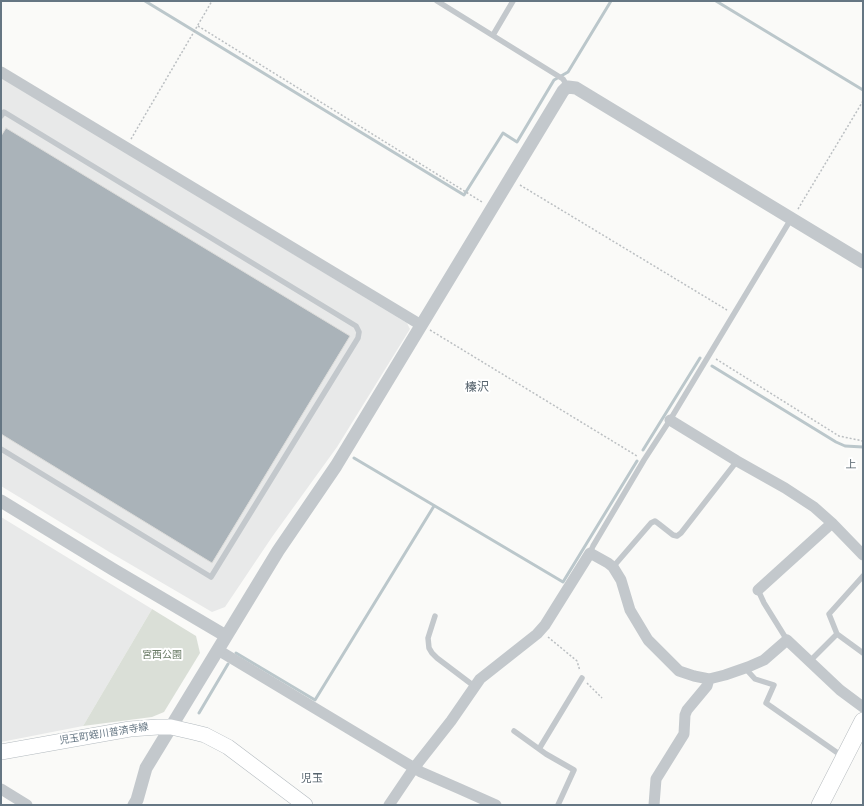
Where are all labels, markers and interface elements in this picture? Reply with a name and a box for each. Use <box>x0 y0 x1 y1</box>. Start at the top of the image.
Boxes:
district label: 榛沢 <box>465 381 489 395</box>
district label: 上 <box>846 458 856 472</box>
park label: 宮西公園 <box>142 649 182 661</box>
street label: 児玉町蛭川普済寺線 <box>59 721 149 747</box>
district label: 児玉 <box>301 772 323 786</box>

